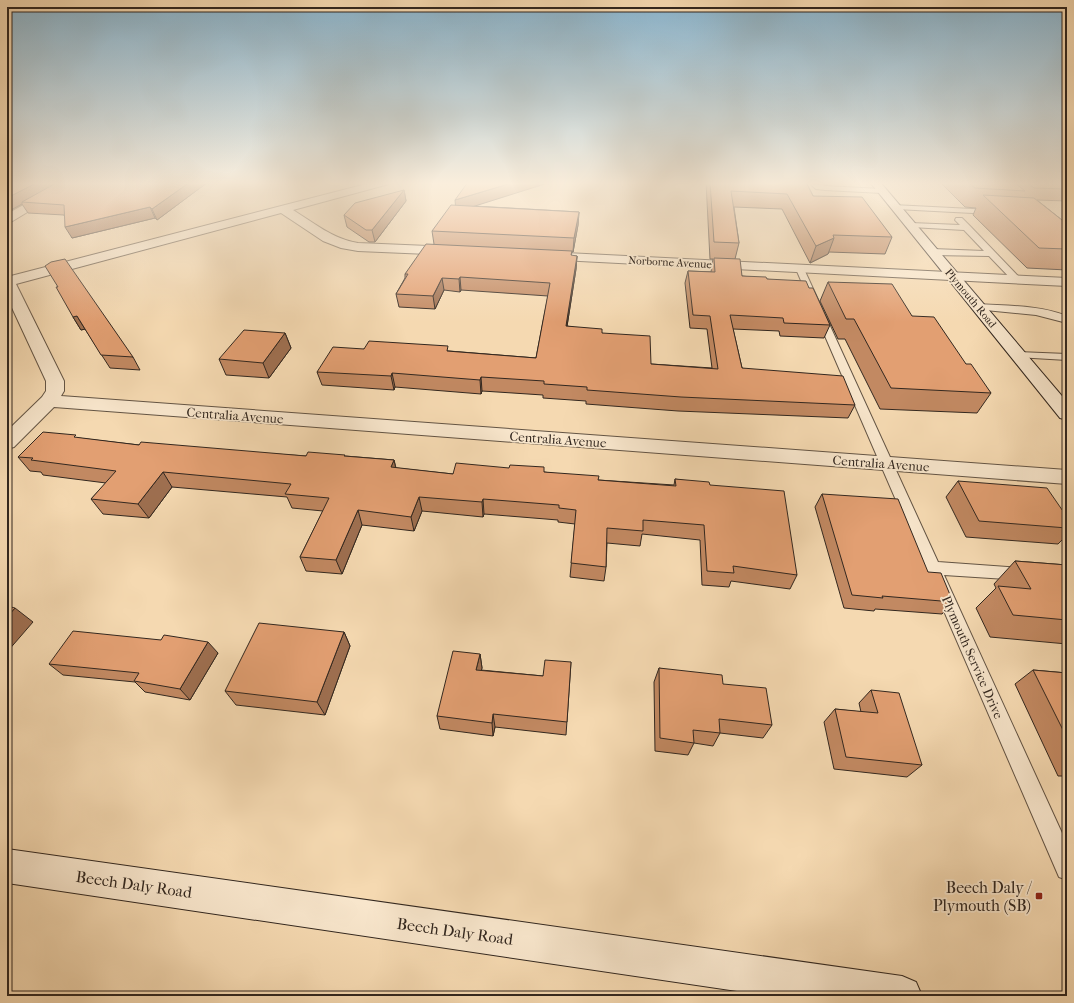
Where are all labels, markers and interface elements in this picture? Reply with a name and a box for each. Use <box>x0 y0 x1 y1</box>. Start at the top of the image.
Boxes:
street label: Norborne Avenue <box>628 254 713 271</box>
street label: Plymouth Road <box>942 266 1000 331</box>
street label: Centralia Avenue <box>186 405 284 426</box>
street label: Centralia Avenue <box>509 429 607 450</box>
street label: Centralia Avenue <box>832 453 930 474</box>
street label: Plymouth Service Drive <box>939 593 1007 722</box>
street label: Beech Daly Road <box>75 867 193 902</box>
place label: Beech Daly / Plymouth (SB) <box>933 878 1033 915</box>
marker: Beech Daly / Plymouth (SB) <box>1034 891 1044 901</box>
street label: Beech Daly Road <box>396 914 514 949</box>

